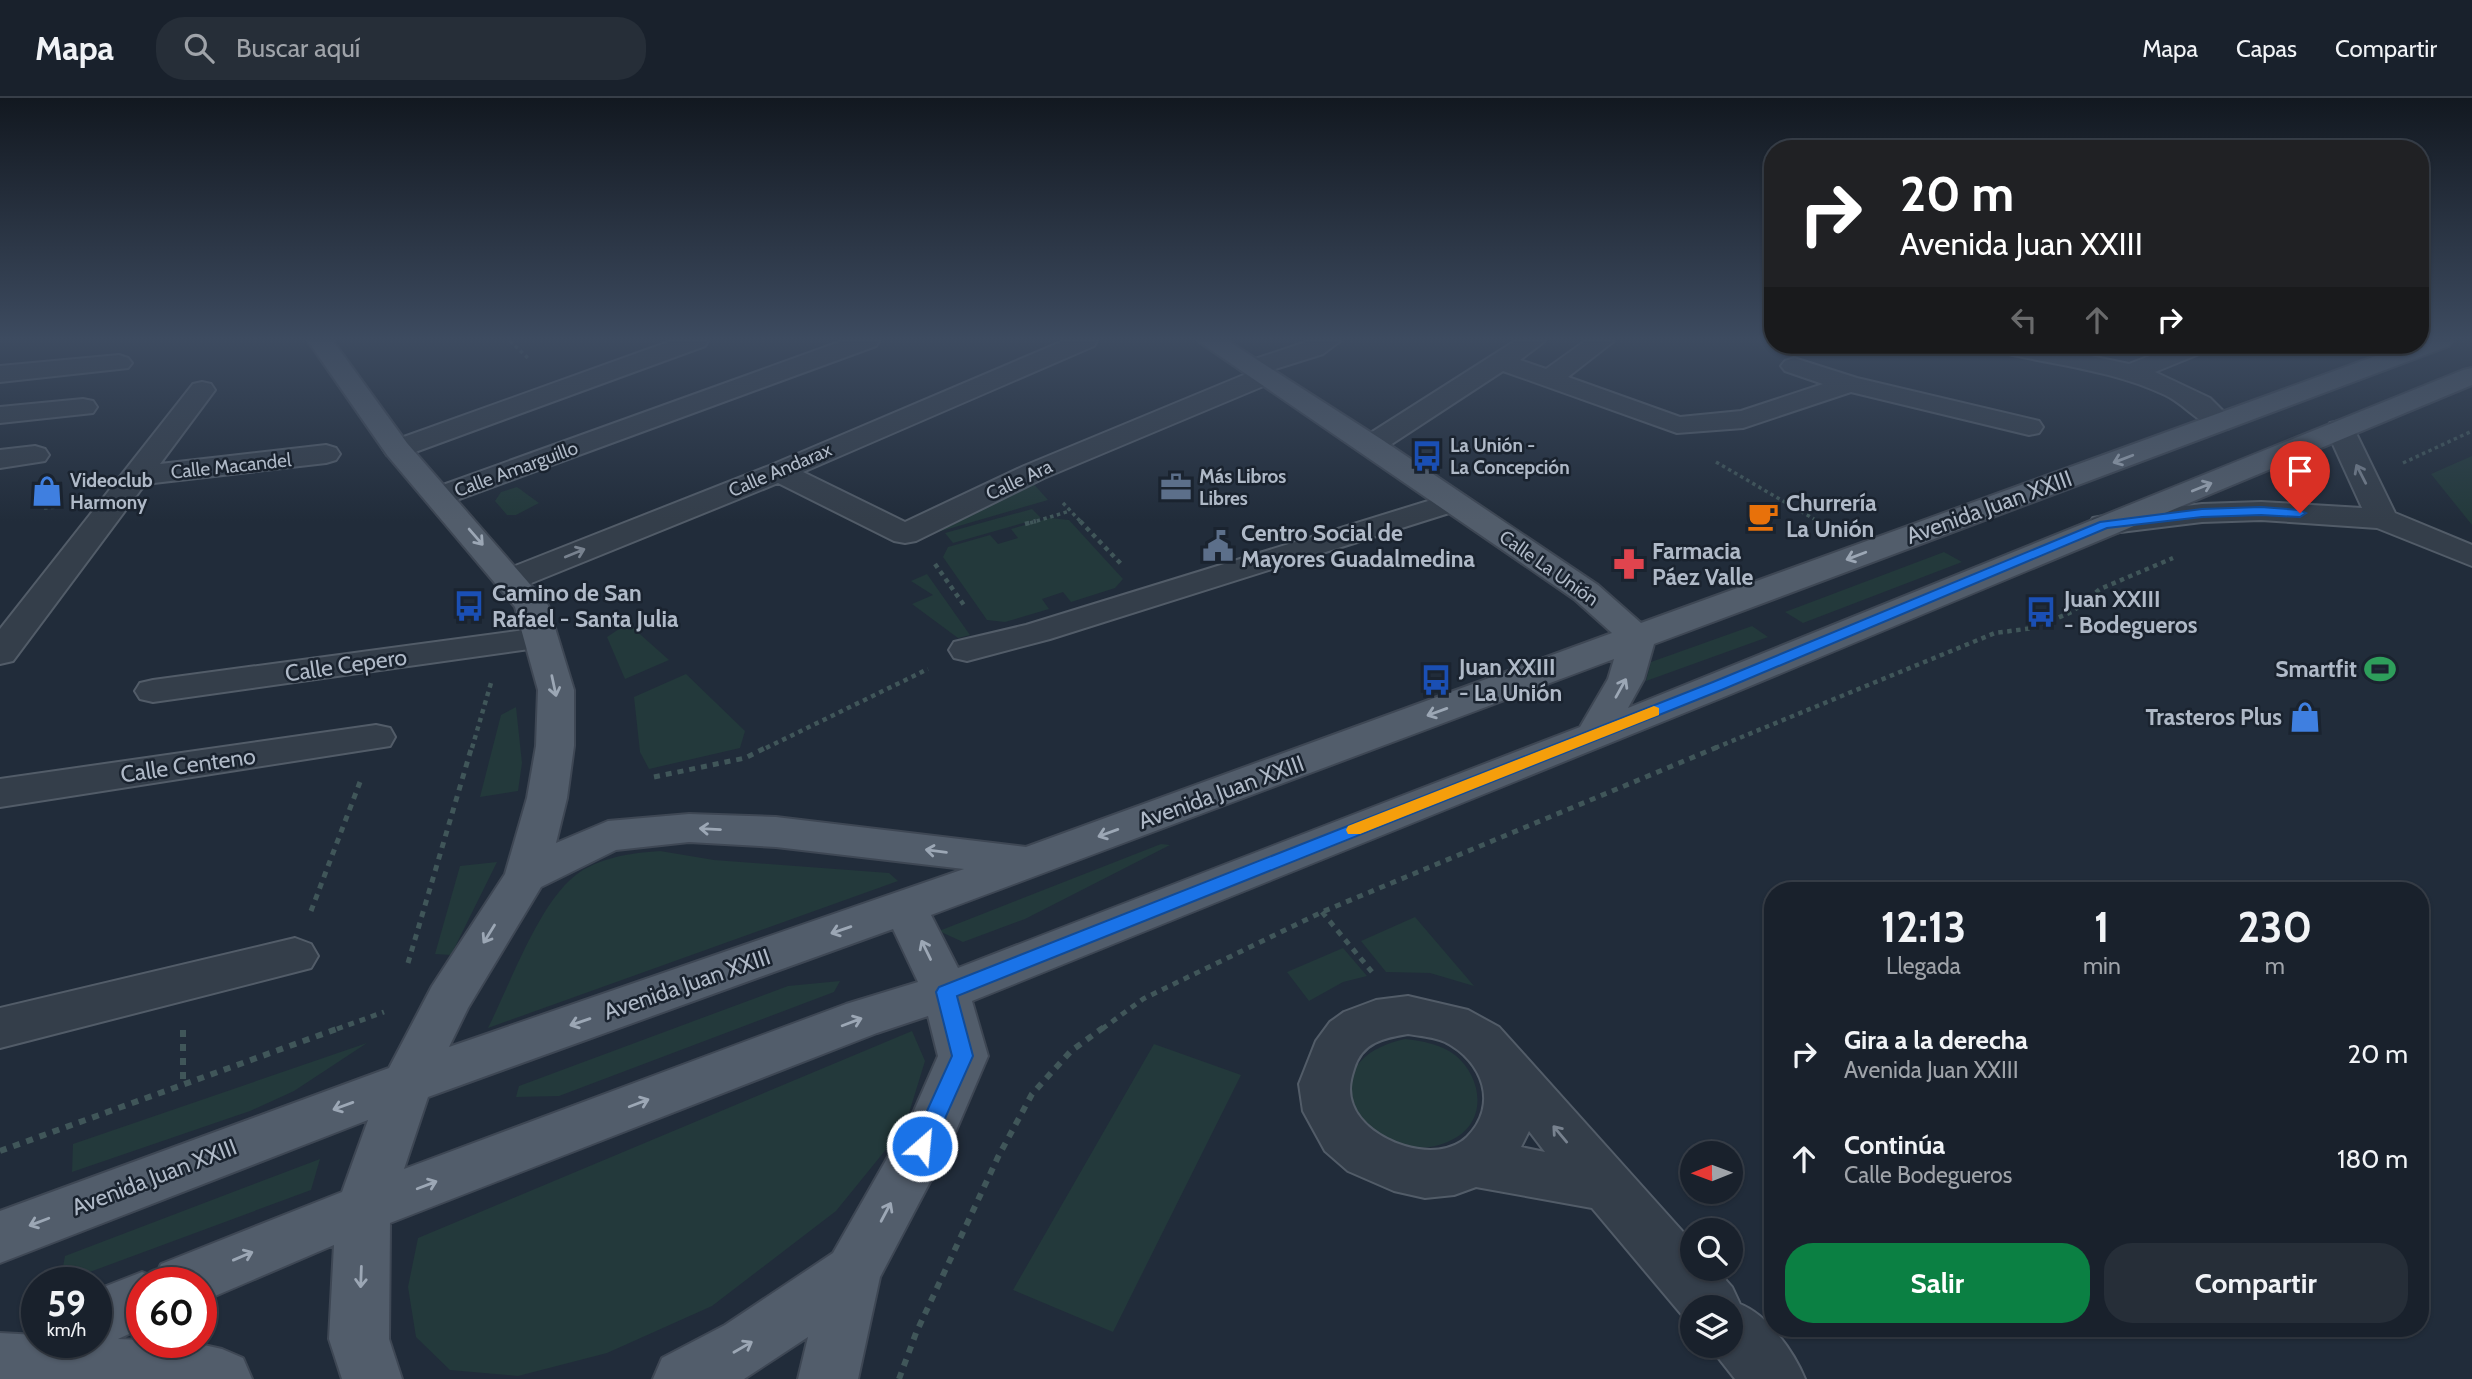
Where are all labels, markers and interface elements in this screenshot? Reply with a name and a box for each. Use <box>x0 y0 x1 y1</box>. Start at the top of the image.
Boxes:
search box <box>156 17 646 80</box>
text: Mapa <box>35 28 114 68</box>
icon: search <box>180 29 218 67</box>
text: Buscar aquí <box>236 32 360 64</box>
text: Mapa <box>2142 34 2198 63</box>
text: Capas <box>2236 34 2297 63</box>
text: Compartir <box>2335 34 2437 63</box>
text: 20 m <box>1900 164 2014 223</box>
icon: right <box>1785 168 1876 259</box>
text: Avenida Juan XXIII <box>1900 224 2143 263</box>
icon: left <box>2005 301 2043 339</box>
icon: ahead <box>2078 301 2116 339</box>
icon: right <box>2151 301 2189 339</box>
place label: La Unión - La Concepción <box>1450 434 1570 479</box>
street label: Calle Amarguillo <box>451 436 581 502</box>
street label: Calle Andarax <box>725 438 835 502</box>
bus stop icon: La Unión - La Concepción <box>1410 439 1444 473</box>
pin <box>2270 441 2330 513</box>
street label: Calle Macandel <box>169 448 293 484</box>
icon: arrive <box>2281 452 2319 490</box>
one-way arrow <box>2113 453 2134 466</box>
street label: Calle Ara <box>982 455 1056 505</box>
street label: Avenida Juan XXIII <box>1902 464 2076 550</box>
one-way arrow <box>2354 464 2368 485</box>
place label: Más Libros Libres <box>1199 465 1286 510</box>
place label: Videoclub Harmony <box>70 469 153 514</box>
office icon: Más Libros Libres <box>1159 470 1193 504</box>
shop icon: Videoclub Harmony <box>30 474 64 508</box>
one-way arrow <box>2190 479 2212 492</box>
place label: Churrería La Unión <box>1786 489 1877 543</box>
cafe icon: Churrería La Unión <box>1746 499 1780 533</box>
place label: Centro Social de Mayores Guadalmedina <box>1241 519 1475 573</box>
street label: Calle La Unión <box>1495 525 1603 611</box>
one-way arrow <box>468 528 484 546</box>
public building icon: Centro Social de Mayores Guadalmedina <box>1201 529 1235 563</box>
place label: Farmacia Páez Valle <box>1652 537 1753 591</box>
one-way arrow <box>564 546 586 559</box>
pharmacy icon: Farmacia Páez Valle <box>1612 547 1646 581</box>
one-way arrow <box>1845 551 1867 563</box>
place label: Camino de San Rafael - Santa Julia <box>492 579 679 633</box>
place label: Juan XXIII - Bodegueros <box>2063 585 2198 639</box>
bus stop icon: Camino de San Rafael - Santa Julia <box>452 589 486 623</box>
bus stop icon: Juan XXIII - Bodegueros <box>2024 595 2058 629</box>
street label: Calle Cepero <box>283 643 409 687</box>
sports icon: Smartfit <box>2363 652 2397 686</box>
place label: Juan XXIII - La Unión <box>1458 653 1562 707</box>
place label: Smartfit <box>2275 655 2357 683</box>
bus stop icon: Juan XXIII - La Unión <box>1419 663 1453 697</box>
one-way arrow <box>547 674 561 697</box>
one-way arrow <box>1615 678 1628 699</box>
shop icon: Trasteros Plus <box>2288 700 2322 734</box>
place label: Trasteros Plus <box>2145 703 2282 731</box>
one-way arrow <box>1426 707 1448 720</box>
street label: Calle Centeno <box>119 742 257 788</box>
street label: Avenida Juan XXIII <box>1134 749 1308 835</box>
one-way arrow <box>699 823 722 836</box>
one-way arrow <box>1098 828 1120 840</box>
one-way arrow <box>925 844 948 857</box>
text: 12:13 <box>1881 901 1966 953</box>
text: 1 <box>2094 901 2110 953</box>
text: 230 <box>2238 901 2312 953</box>
one-way arrow <box>482 924 496 944</box>
one-way arrow <box>830 925 852 937</box>
one-way arrow <box>918 940 932 961</box>
street label: Avenida Juan XXIII <box>600 942 774 1026</box>
text: Llegada <box>1886 952 1961 980</box>
text: min <box>2083 952 2121 980</box>
text: m <box>2265 952 2285 980</box>
one-way arrow <box>840 1015 862 1027</box>
one-way arrow <box>569 1016 591 1029</box>
text: Gira a la derecha <box>1844 1024 2028 1056</box>
icon: right <box>1785 1035 1823 1073</box>
text: 20 m <box>2348 1038 2408 1070</box>
text: Avenida Juan XXIII <box>1844 1056 2019 1084</box>
one-way arrow <box>628 1096 650 1109</box>
one-way arrow <box>333 1101 354 1114</box>
position arrow <box>885 1109 959 1183</box>
one-way arrow <box>1553 1125 1568 1143</box>
text: Continúa <box>1844 1129 1945 1161</box>
street label: Avenida Juan XXIII <box>67 1133 241 1221</box>
icon: ahead <box>1785 1140 1823 1178</box>
north arrow <box>1680 1141 1743 1204</box>
map controls <box>1680 1141 1743 1358</box>
text: 180 m <box>2337 1143 2408 1175</box>
text: Calle Bodegueros <box>1844 1161 2012 1189</box>
one-way arrow <box>416 1177 437 1190</box>
one-way arrow <box>879 1203 893 1223</box>
one-way arrow <box>28 1217 50 1229</box>
button: search <box>1680 1218 1743 1281</box>
button: Salir <box>1785 1243 2090 1323</box>
button: Compartir <box>2104 1243 2408 1323</box>
one-way arrow <box>232 1249 254 1262</box>
one-way arrow <box>354 1266 368 1289</box>
speed limit sign: 60 <box>126 1267 217 1358</box>
text: 59 <box>47 1282 86 1325</box>
button: layers <box>1680 1295 1743 1358</box>
text: km/h <box>47 1319 86 1341</box>
one-way arrow <box>733 1340 753 1354</box>

